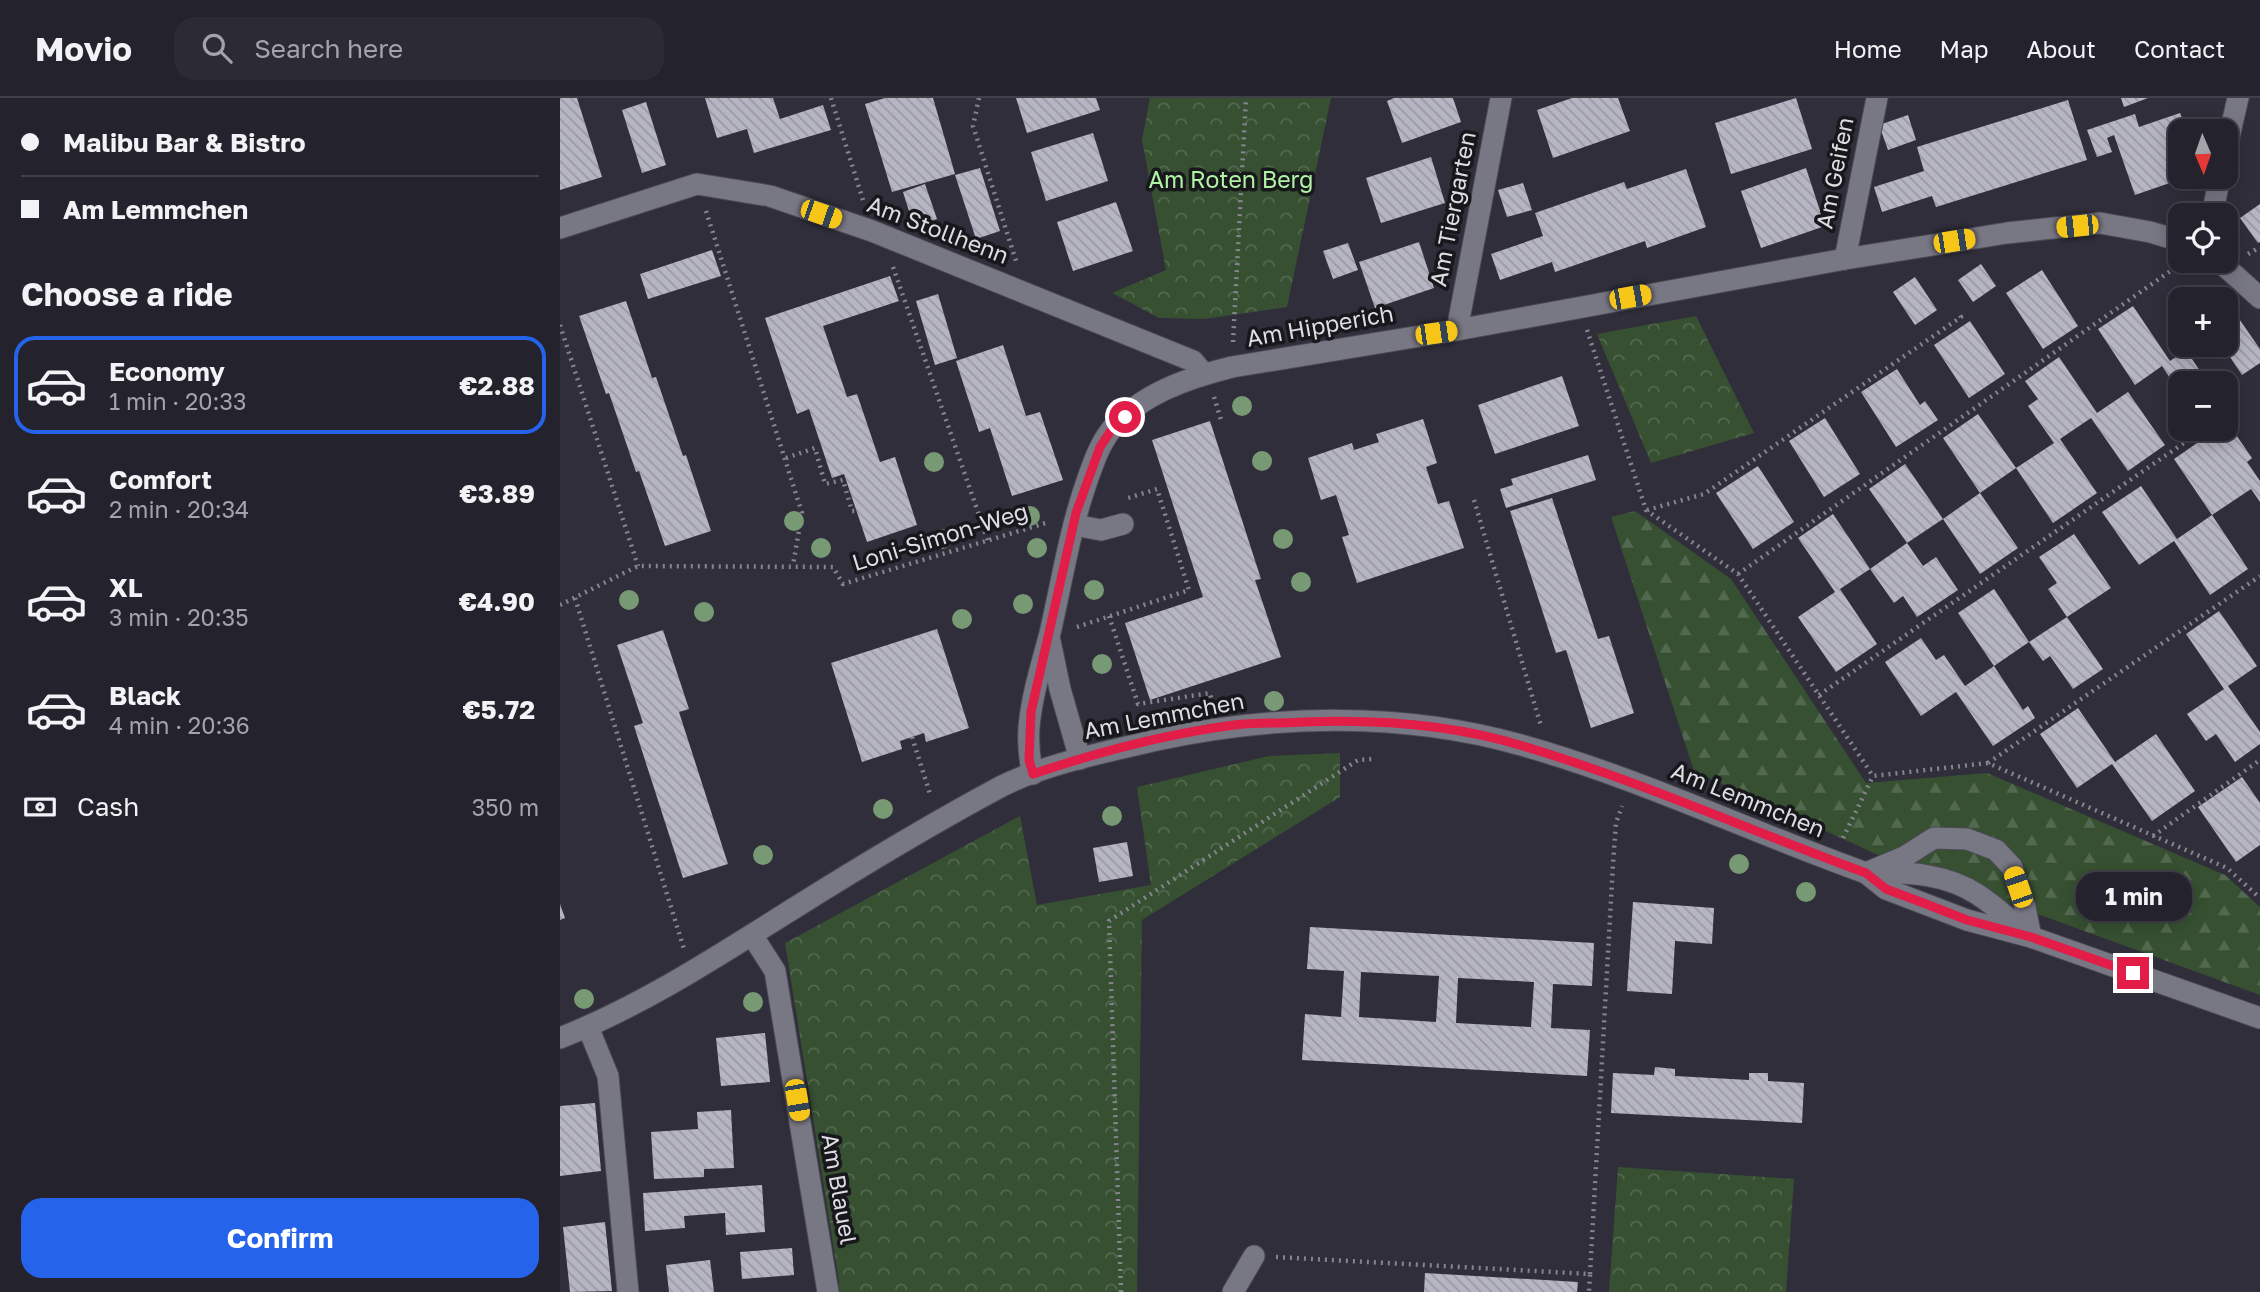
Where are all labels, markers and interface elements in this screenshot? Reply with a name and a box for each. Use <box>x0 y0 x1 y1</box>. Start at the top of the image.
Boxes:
search box <box>174 17 664 80</box>
text: Movio <box>35 29 132 68</box>
icon: search <box>198 29 236 67</box>
text: Search here <box>254 33 403 64</box>
text: Home <box>1834 34 1902 63</box>
text: Map <box>1940 34 1989 63</box>
text: About <box>2027 34 2096 63</box>
text: Contact <box>2134 34 2225 63</box>
street label: Am Geifen <box>1810 115 1859 231</box>
north arrow <box>2168 119 2238 189</box>
map controls <box>2168 119 2238 441</box>
text: Malibu Bar & Bistro <box>63 127 306 158</box>
street label: Am Tiergarten <box>1423 129 1481 289</box>
park label: Am Roten Berg <box>1149 165 1313 193</box>
street label: Am Stollhenn <box>864 189 1013 269</box>
text: Am Lemmchen <box>63 194 248 225</box>
car <box>798 197 845 231</box>
button: locate <box>2168 203 2238 273</box>
car <box>2056 213 2099 239</box>
car <box>1932 227 1977 255</box>
text: Choose a ride <box>21 275 233 313</box>
car <box>1608 283 1653 311</box>
button: + <box>2168 287 2238 357</box>
street label: Am Hipperich <box>1244 298 1395 352</box>
car <box>1414 320 1459 346</box>
icon: car <box>25 354 88 417</box>
text: Economy <box>109 356 225 387</box>
text: €2.88 <box>459 370 535 401</box>
button: − <box>2168 371 2238 441</box>
text: 1 min · 20:33 <box>109 387 246 415</box>
route start <box>1109 401 1141 433</box>
icon: car <box>25 462 88 525</box>
text: Comfort <box>109 464 212 495</box>
text: €3.89 <box>459 478 535 509</box>
text: 2 min · 20:34 <box>109 495 249 523</box>
street label: Loni-Simon-Weg <box>848 496 1031 576</box>
icon: car <box>25 570 88 633</box>
text: XL <box>109 572 143 603</box>
text: €4.90 <box>459 586 535 617</box>
text: 3 min · 20:35 <box>109 603 249 631</box>
icon: car <box>25 678 88 741</box>
text: Black <box>109 680 181 711</box>
street label: Am Lemmchen <box>1081 686 1246 744</box>
text: €5.72 <box>462 694 535 725</box>
text: 4 min · 20:36 <box>109 711 250 739</box>
street label: Am Lemmchen <box>1668 756 1829 843</box>
icon: cash <box>21 788 59 826</box>
text: Cash <box>77 791 139 822</box>
text: 350 m <box>472 793 539 821</box>
car <box>2002 864 2035 910</box>
callout: 1 min <box>2075 872 2191 920</box>
text: 1 min <box>2105 882 2163 910</box>
route end <box>2117 957 2149 989</box>
car <box>784 1077 811 1123</box>
street label: Am Blauel <box>816 1131 863 1246</box>
button: Confirm <box>21 1198 539 1278</box>

